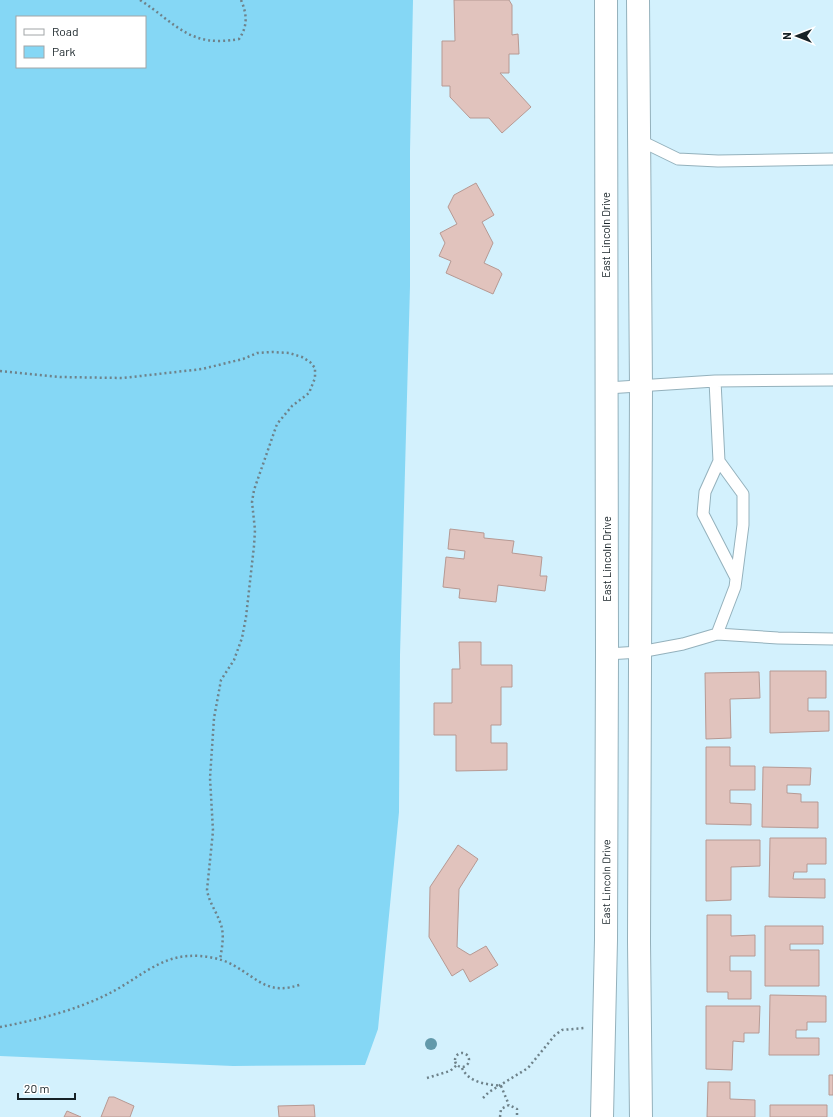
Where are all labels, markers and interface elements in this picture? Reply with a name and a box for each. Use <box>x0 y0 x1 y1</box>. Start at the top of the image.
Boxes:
legend <box>16 16 146 68</box>
north arrow <box>777 16 817 56</box>
text: Road <box>52 24 79 38</box>
text: N <box>780 32 793 40</box>
text: Park <box>52 44 76 58</box>
street label: East Lincoln Drive <box>599 192 612 278</box>
street label: East Lincoln Drive <box>600 516 613 602</box>
street label: East Lincoln Drive <box>599 839 612 925</box>
scale bar <box>18 1075 75 1101</box>
text: 20 m <box>24 1081 50 1095</box>

